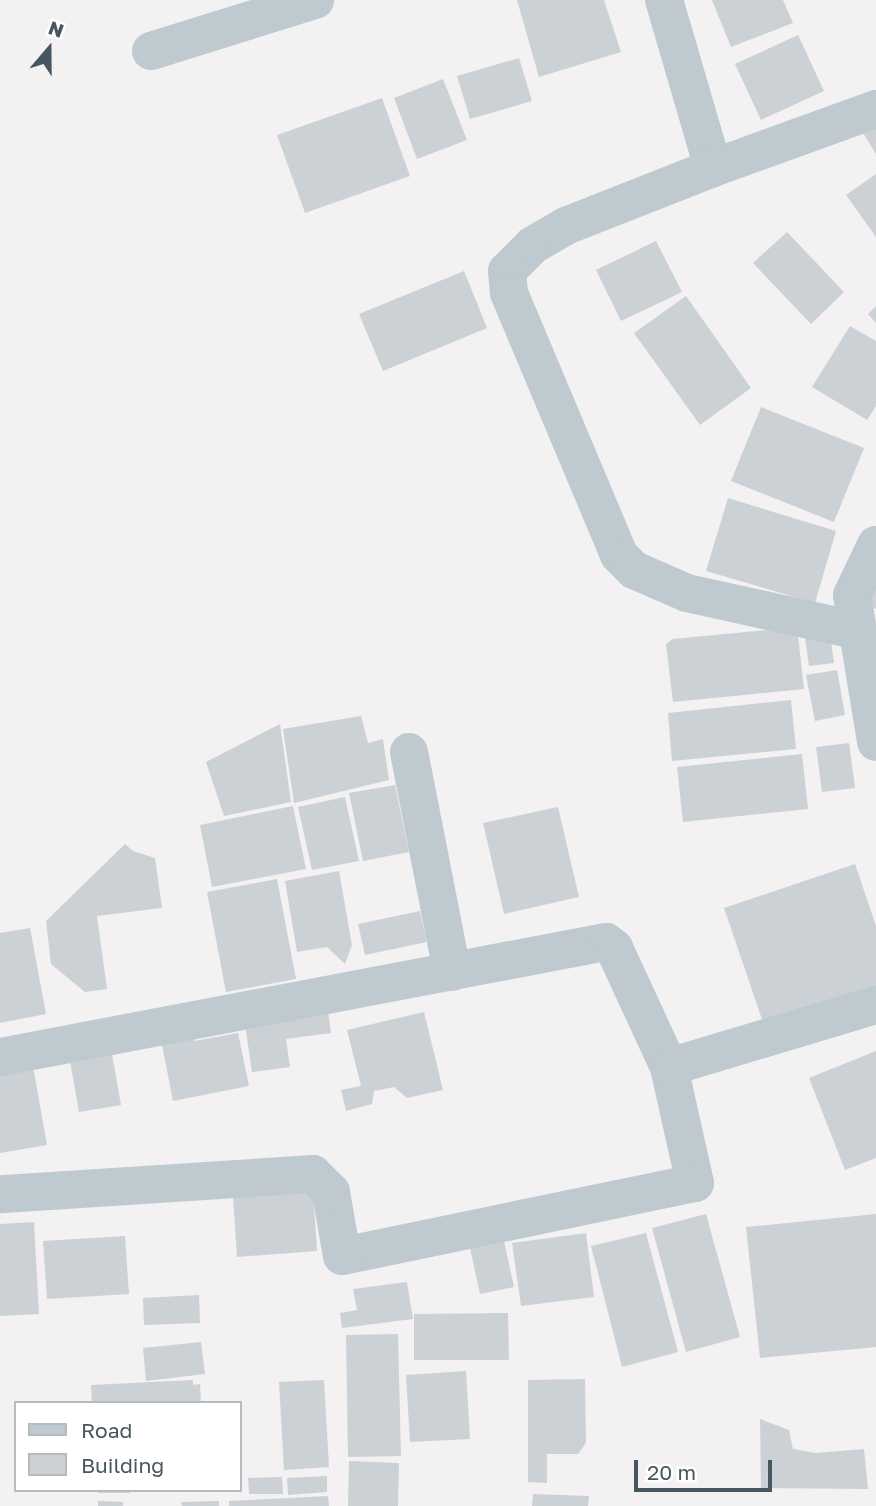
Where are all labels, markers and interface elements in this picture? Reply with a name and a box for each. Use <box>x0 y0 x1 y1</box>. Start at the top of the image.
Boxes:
north arrow <box>14 14 84 84</box>
text: N <box>46 16 67 42</box>
legend <box>14 1401 242 1492</box>
text: Road <box>81 1417 132 1443</box>
scale bar <box>638 1446 776 1490</box>
text: Building <box>81 1452 164 1478</box>
text: 20 m <box>647 1459 696 1485</box>

